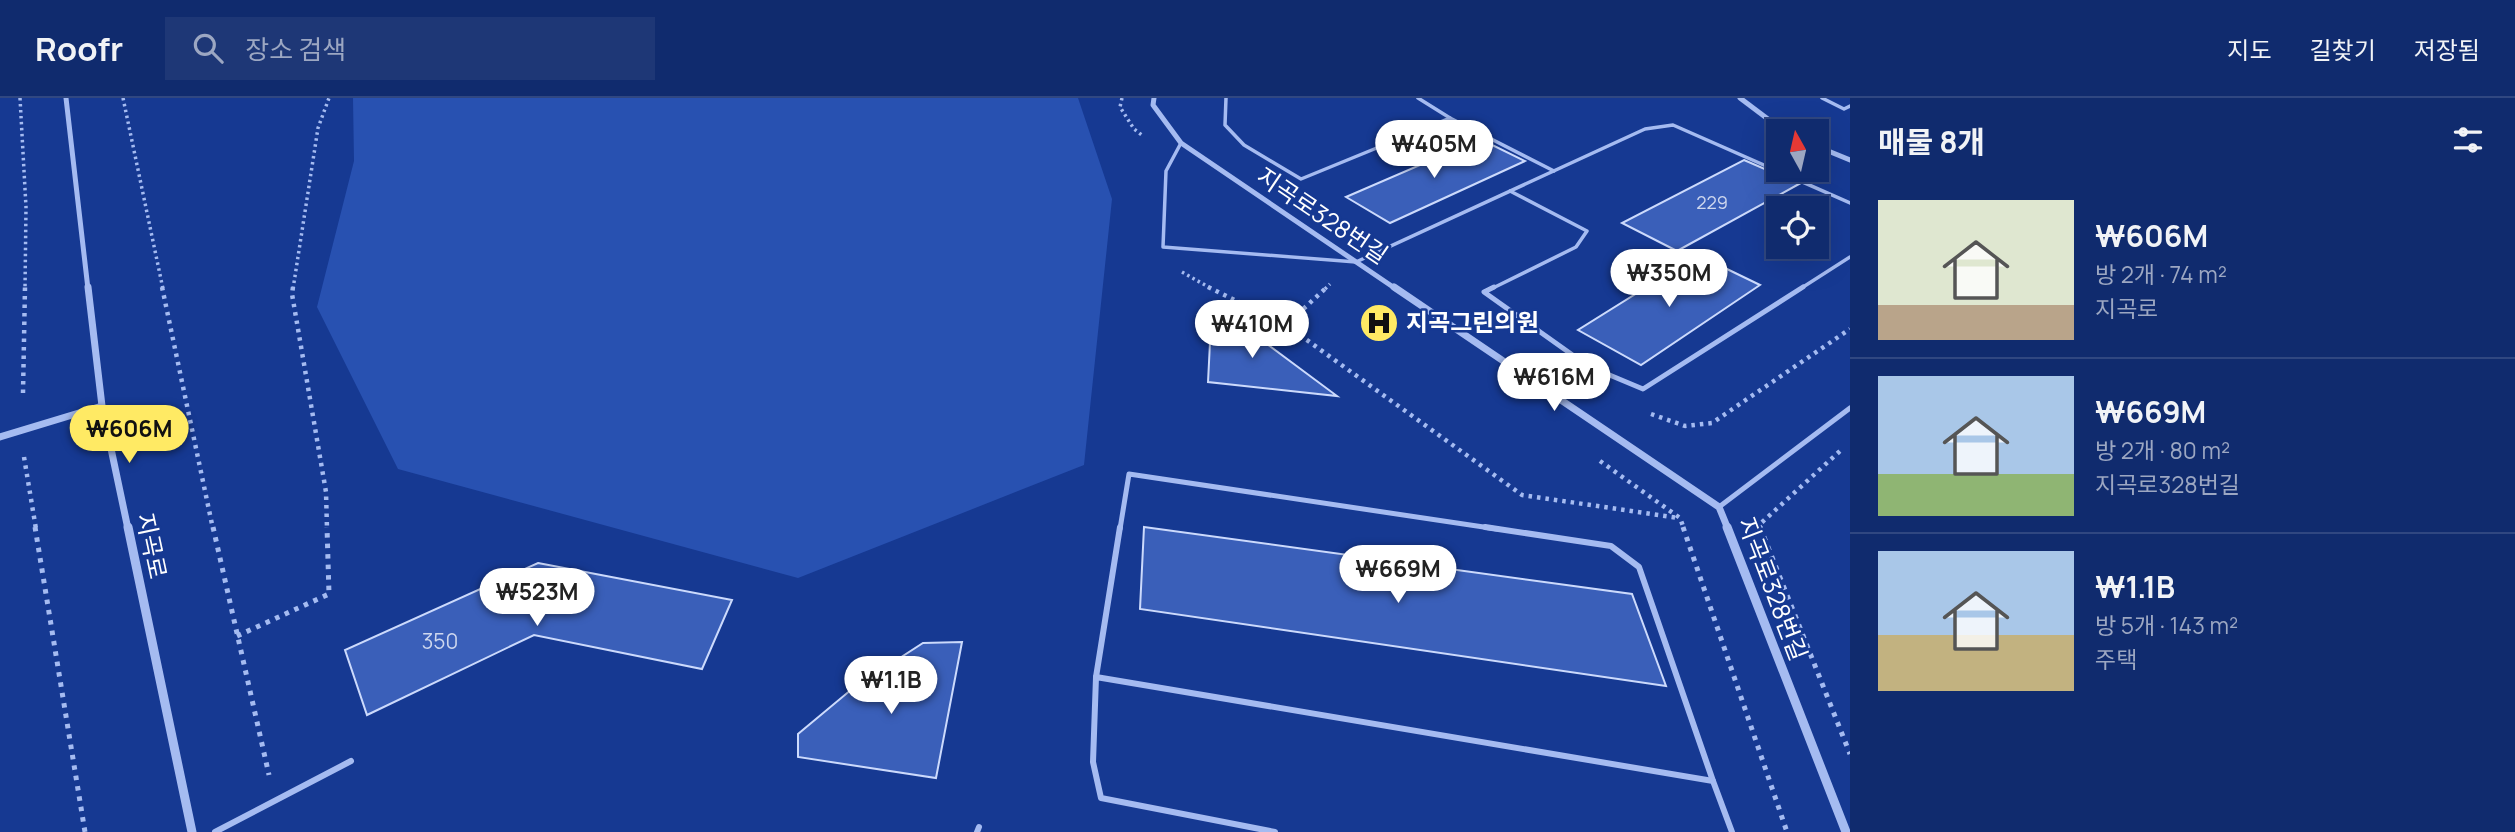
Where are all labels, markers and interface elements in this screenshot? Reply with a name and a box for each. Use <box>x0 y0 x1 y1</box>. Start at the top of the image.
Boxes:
search box <box>165 17 655 80</box>
text: Roofr <box>35 26 123 71</box>
icon: search <box>189 29 227 67</box>
text: 장소 검색 <box>245 31 346 67</box>
text: 지도 <box>2227 33 2272 66</box>
text: 길찾기 <box>2310 33 2376 66</box>
text: 저장됨 <box>2414 33 2480 66</box>
north arrow <box>1766 119 1829 182</box>
map controls <box>1766 119 1829 259</box>
pin: ₩405M <box>1385 120 1483 180</box>
text: 매물 8개 <box>1878 121 1985 162</box>
icon: filters <box>2449 121 2487 159</box>
text: ₩405M <box>1391 127 1477 159</box>
street label: 지곡로328번길 <box>1251 159 1395 271</box>
house number: 229 <box>1696 190 1728 214</box>
button: locate <box>1766 196 1829 259</box>
text: ₩606M <box>2095 215 2208 256</box>
icon: home <box>1934 228 2018 312</box>
pin: ₩350M <box>1620 250 1718 309</box>
text: ₩350M <box>1627 256 1711 288</box>
text: 방 2개 · 74 m² <box>2095 258 2227 290</box>
text: 지곡로 <box>2095 292 2158 324</box>
pin: ₩410M <box>1203 300 1301 360</box>
hospital icon: 지곡그린의원 <box>1358 302 1400 344</box>
place label: 지곡그린의원 <box>1406 305 1538 338</box>
text: ₩410M <box>1211 307 1293 339</box>
pin: ₩616M <box>1505 354 1603 413</box>
text: ₩616M <box>1513 360 1595 392</box>
text: ₩669M <box>2095 391 2206 432</box>
icon: home <box>1934 404 2018 488</box>
pin: ₩606M <box>80 406 178 465</box>
text: ₩606M <box>86 412 172 444</box>
text: 방 2개 · 80 m² <box>2095 434 2230 466</box>
text: 지곡로328번길 <box>2095 468 2240 500</box>
street label: 지곡로 <box>129 510 175 582</box>
street label: 지곡로328번길 <box>1731 512 1816 665</box>
pin: ₩669M <box>1349 546 1447 605</box>
text: ₩669M <box>1355 552 1441 584</box>
text: ₩1.1B <box>2095 566 2175 607</box>
pin: ₩523M <box>488 568 586 628</box>
text: ₩523M <box>496 575 578 607</box>
icon: home <box>1934 579 2018 663</box>
text: 방 5개 · 143 m² <box>2095 609 2238 641</box>
house number: 350 <box>422 627 458 655</box>
text: 주택 <box>2095 643 2137 675</box>
pin: ₩1.1B <box>842 656 940 716</box>
text: ₩1.1B <box>860 663 922 695</box>

